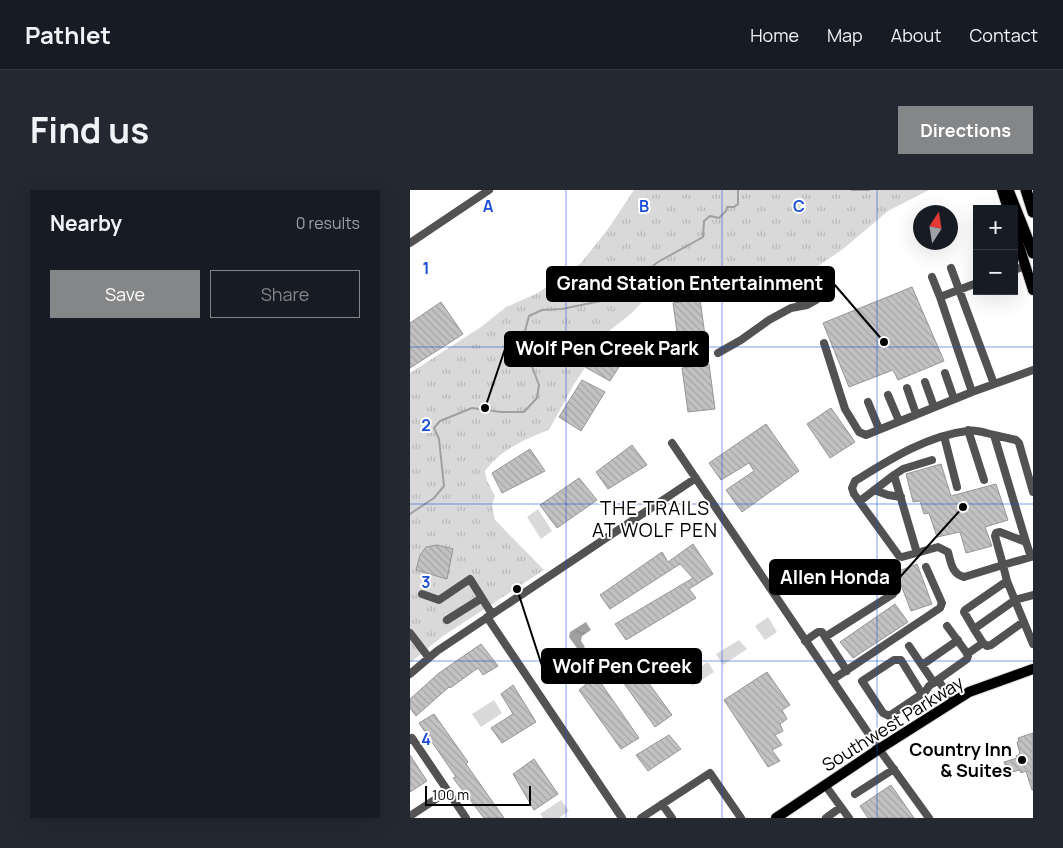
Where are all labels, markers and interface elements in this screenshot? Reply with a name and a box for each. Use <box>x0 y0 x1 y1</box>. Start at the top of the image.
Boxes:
text: Pathlet <box>25 18 111 51</box>
text: Home <box>750 23 799 47</box>
text: Map <box>827 23 863 47</box>
text: About <box>891 23 941 47</box>
text: Contact <box>969 23 1038 47</box>
text: Find us <box>30 106 149 154</box>
button: Directions <box>898 106 1033 154</box>
text: A <box>483 195 494 217</box>
text: B <box>639 195 649 217</box>
text: C <box>793 195 805 217</box>
north arrow <box>913 205 958 250</box>
map controls <box>973 205 1018 295</box>
button: + <box>973 205 1018 250</box>
text: Nearby <box>50 209 122 237</box>
text: 0 results <box>296 212 360 234</box>
button: − <box>973 250 1018 295</box>
text: 1 <box>422 257 430 279</box>
callout: Grand Station Entertainment <box>547 267 834 301</box>
button: Save <box>50 270 200 318</box>
button: Share <box>210 270 360 318</box>
text: Grand Station Entertainment <box>557 270 823 296</box>
callout: Wolf Pen Creek Park <box>505 332 708 366</box>
text: Wolf Pen Creek Park <box>515 335 699 361</box>
text: 2 <box>421 414 431 436</box>
district label: THE TRAILS AT WOLF PEN <box>592 495 718 543</box>
callout: Allen Honda <box>770 560 900 594</box>
text: Allen Honda <box>780 564 890 590</box>
text: 3 <box>421 571 431 593</box>
callout: Wolf Pen Creek <box>542 649 701 683</box>
text: Wolf Pen Creek <box>553 653 692 679</box>
street label: Southwest Parkway <box>817 670 968 776</box>
text: 4 <box>421 728 431 750</box>
place label: Country Inn & Suites <box>909 737 1012 782</box>
marker: Country Inn & Suites <box>1016 754 1028 766</box>
scale bar <box>425 783 531 806</box>
text: 100 m <box>432 785 469 804</box>

